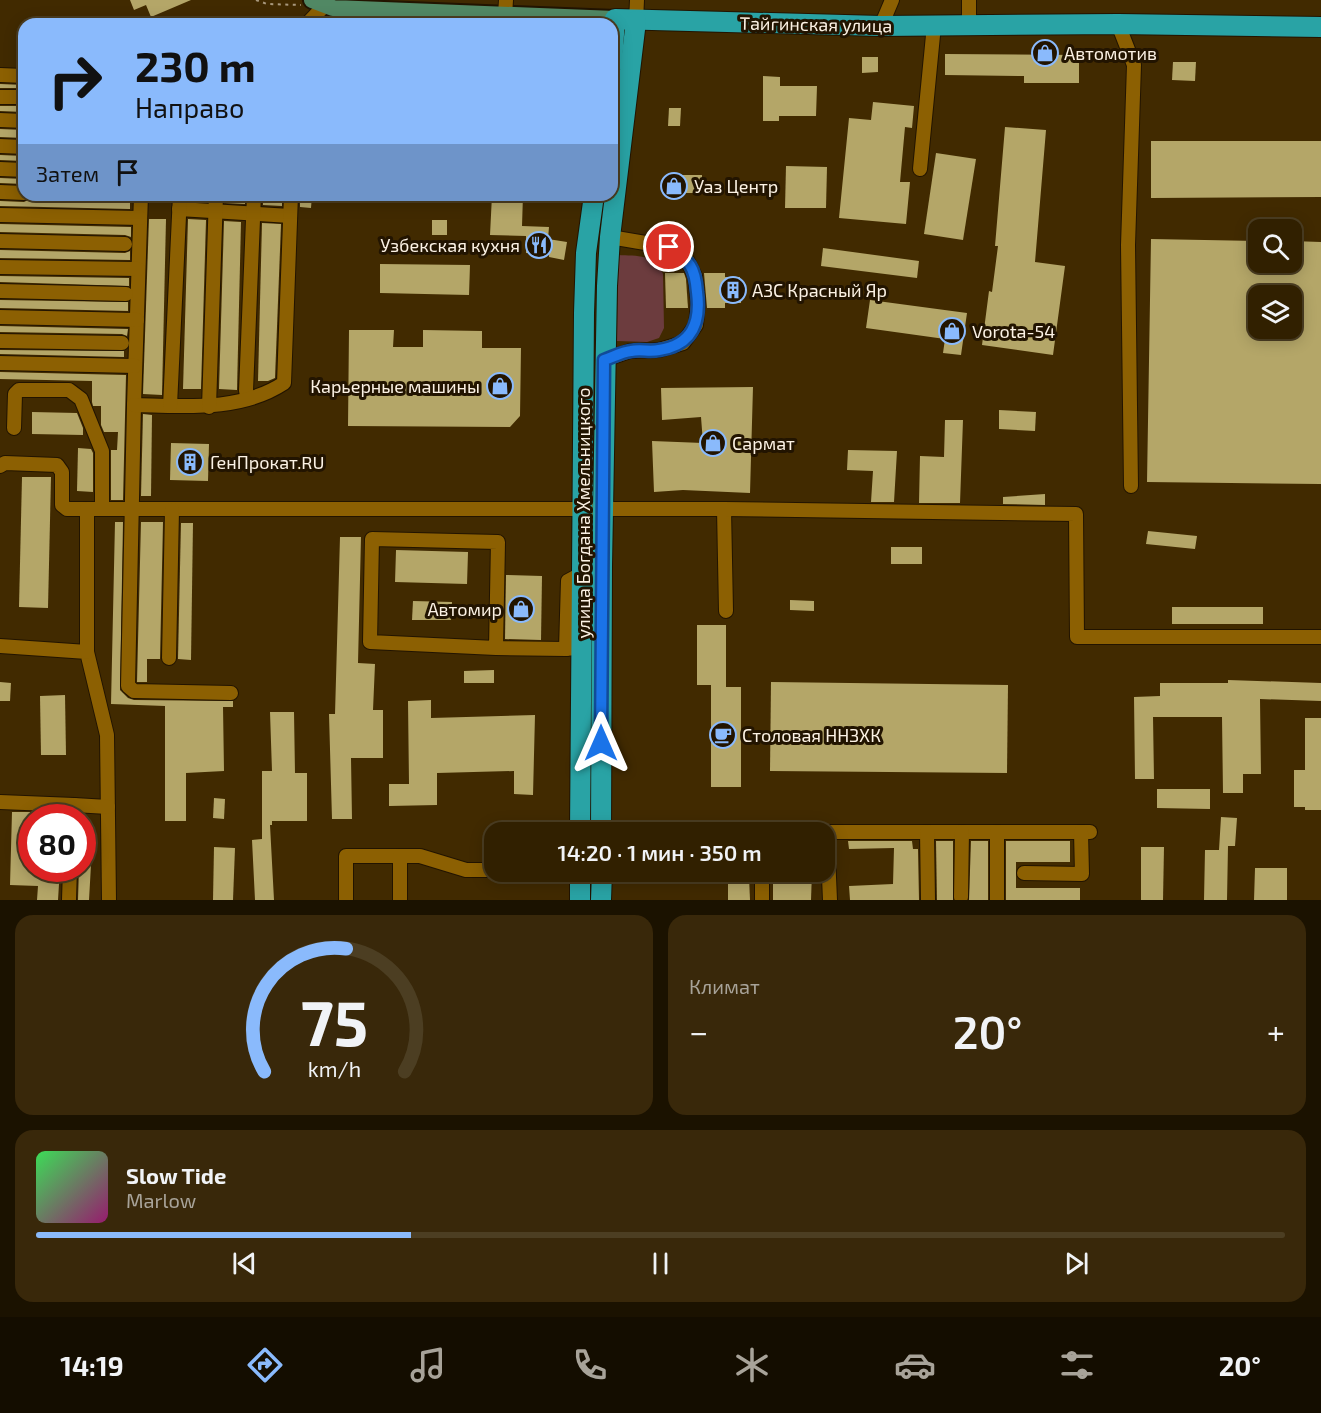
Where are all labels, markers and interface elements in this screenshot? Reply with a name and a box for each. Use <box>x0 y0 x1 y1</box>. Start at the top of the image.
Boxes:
street label: Тайгинская улица <box>739 12 893 36</box>
shop icon: Автомотив <box>1030 38 1060 68</box>
text: 230 m <box>135 40 256 90</box>
icon: right <box>36 42 114 120</box>
place label: Автомотив <box>1064 42 1157 64</box>
text: Направо <box>135 91 244 123</box>
icon: arrive <box>111 156 144 189</box>
text: Затем <box>36 160 99 186</box>
shop icon: Уаз Центр <box>659 171 689 201</box>
place label: Уаз Центр <box>694 175 778 197</box>
map controls <box>1248 219 1302 339</box>
button: search <box>1248 219 1302 273</box>
pin <box>643 221 694 272</box>
restaurant icon: Узбекская кухня <box>524 230 554 260</box>
icon: arrive <box>652 230 685 263</box>
place label: Узбекская кухня <box>380 234 520 256</box>
building icon: АЗС Красный Яр <box>718 275 748 305</box>
place label: АЗС Красный Яр <box>752 279 887 301</box>
button: layers <box>1248 285 1302 339</box>
shop icon: Vorota-54 <box>937 316 967 346</box>
place label: Vorota-54 <box>972 320 1055 342</box>
shop icon: Карьерные машины <box>485 371 515 401</box>
place label: Карьерные машины <box>310 375 480 397</box>
street label: улица Богдана Хмельницкого <box>572 388 594 638</box>
shop icon: Сармат <box>698 428 728 458</box>
place label: Сармат <box>732 432 795 454</box>
building icon: ГенПрокат.RU <box>175 447 205 477</box>
place label: ГенПрокат.RU <box>210 451 324 473</box>
shop icon: Автомир <box>506 594 536 624</box>
place label: Автомир <box>427 598 502 620</box>
position arrow <box>569 711 633 775</box>
cafe icon: Столовая ННЗХК <box>708 720 738 750</box>
place label: Столовая ННЗХК <box>742 724 881 746</box>
speed limit sign: 80 <box>18 804 96 882</box>
text: 14:20 · 1 мин · 350 m <box>557 839 762 865</box>
text: Климат <box>689 974 760 998</box>
text: 75 <box>300 984 368 1059</box>
text: 20° <box>953 1004 1022 1058</box>
text: − <box>689 1011 708 1051</box>
text: + <box>1267 1011 1285 1051</box>
text: km/h <box>307 1056 361 1081</box>
text: Slow Tide <box>126 1162 226 1188</box>
text: Marlow <box>126 1188 196 1212</box>
icon: previous <box>228 1247 261 1280</box>
icon: pause <box>644 1247 677 1280</box>
icon: next <box>1060 1247 1093 1280</box>
icon: directions <box>244 1344 286 1386</box>
icon: music <box>407 1344 449 1386</box>
icon: phone <box>569 1344 611 1386</box>
icon: climate <box>731 1344 773 1386</box>
icon: car <box>894 1344 936 1386</box>
icon: filters <box>1056 1344 1098 1386</box>
text: 14:19 <box>60 1349 124 1381</box>
text: 20° <box>1219 1349 1261 1381</box>

